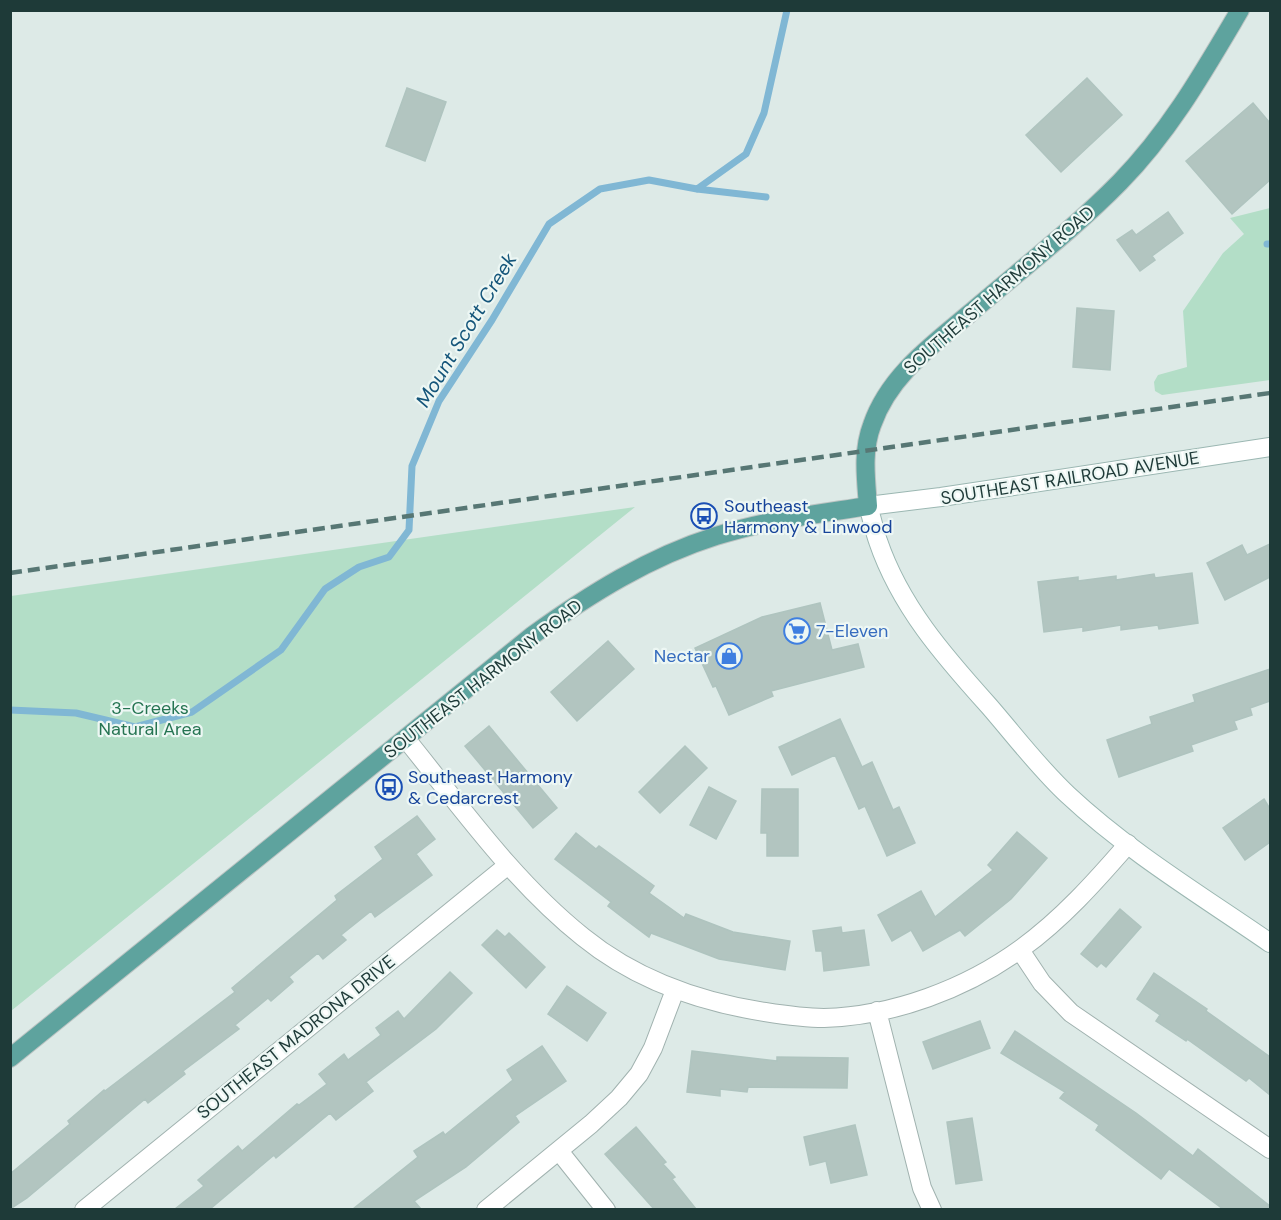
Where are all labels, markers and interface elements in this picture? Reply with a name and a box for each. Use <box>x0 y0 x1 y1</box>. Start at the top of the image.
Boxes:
street label: SOUTHEAST HARMONY ROAD <box>899 200 1099 380</box>
water label: Mount Scott Creek <box>410 247 523 412</box>
street label: SOUTHEAST RAILROAD AVENUE <box>939 446 1201 510</box>
place label: Southeast Harmony & Linwood <box>724 494 892 539</box>
bus stop icon: Southeast Harmony & Linwood <box>689 501 719 531</box>
street label: SOUTHEAST HARMONY ROAD <box>379 594 587 764</box>
supermarket icon: 7-Eleven <box>782 616 812 646</box>
place label: 7-Eleven <box>816 619 888 643</box>
shop icon: Nectar <box>714 641 744 671</box>
place label: Nectar <box>654 644 710 668</box>
park label: 3-Creeks Natural Area <box>99 696 201 741</box>
place label: Southeast Harmony & Cedarcrest <box>408 765 573 810</box>
bus stop icon: Southeast Harmony & Cedarcrest <box>374 772 404 802</box>
street label: SOUTHEAST MADRONA DRIVE <box>192 950 400 1124</box>

